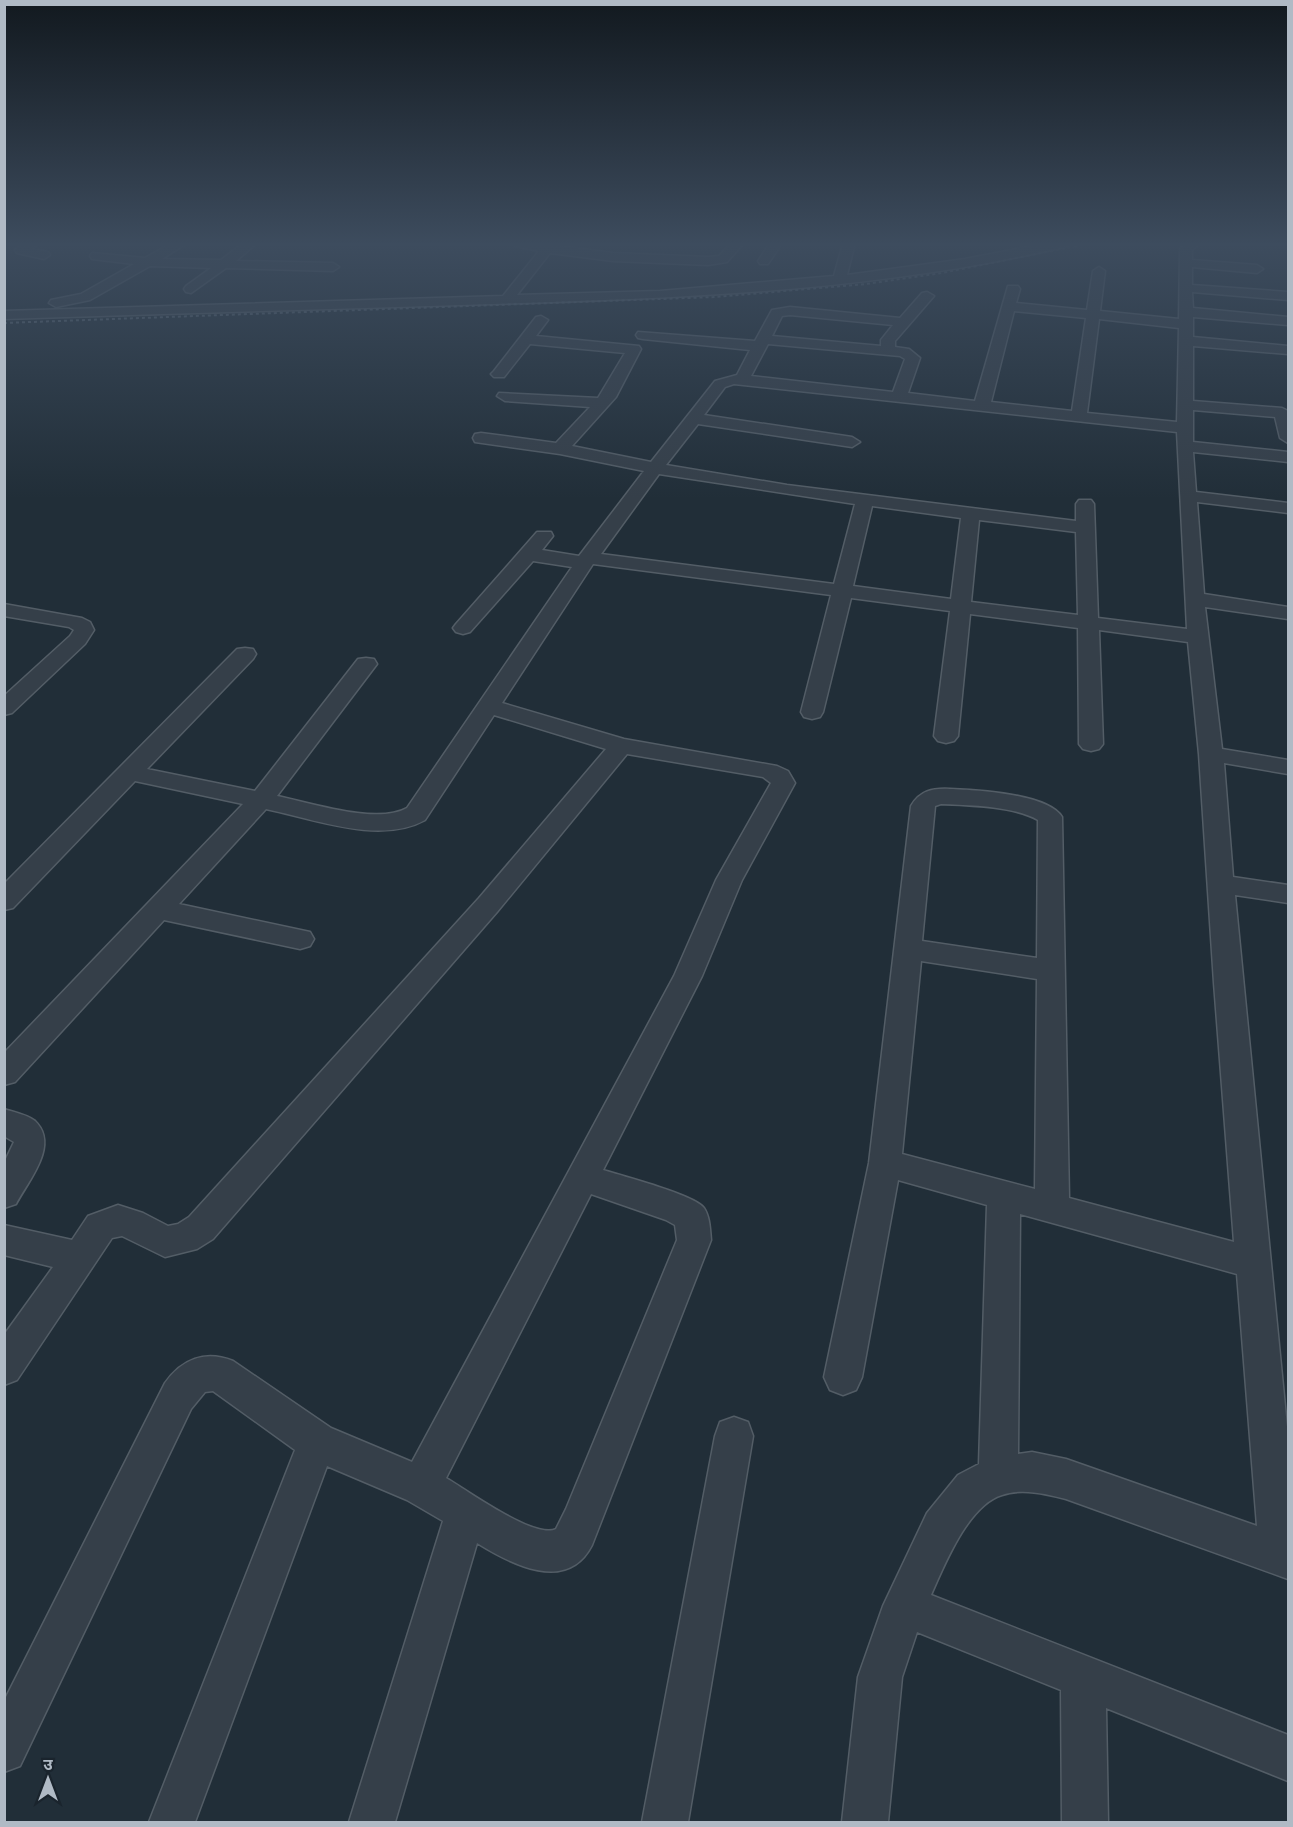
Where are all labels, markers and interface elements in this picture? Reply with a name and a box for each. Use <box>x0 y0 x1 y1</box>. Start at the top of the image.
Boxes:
north arrow <box>18 1749 78 1809</box>
text: उ <box>43 1754 53 1774</box>

